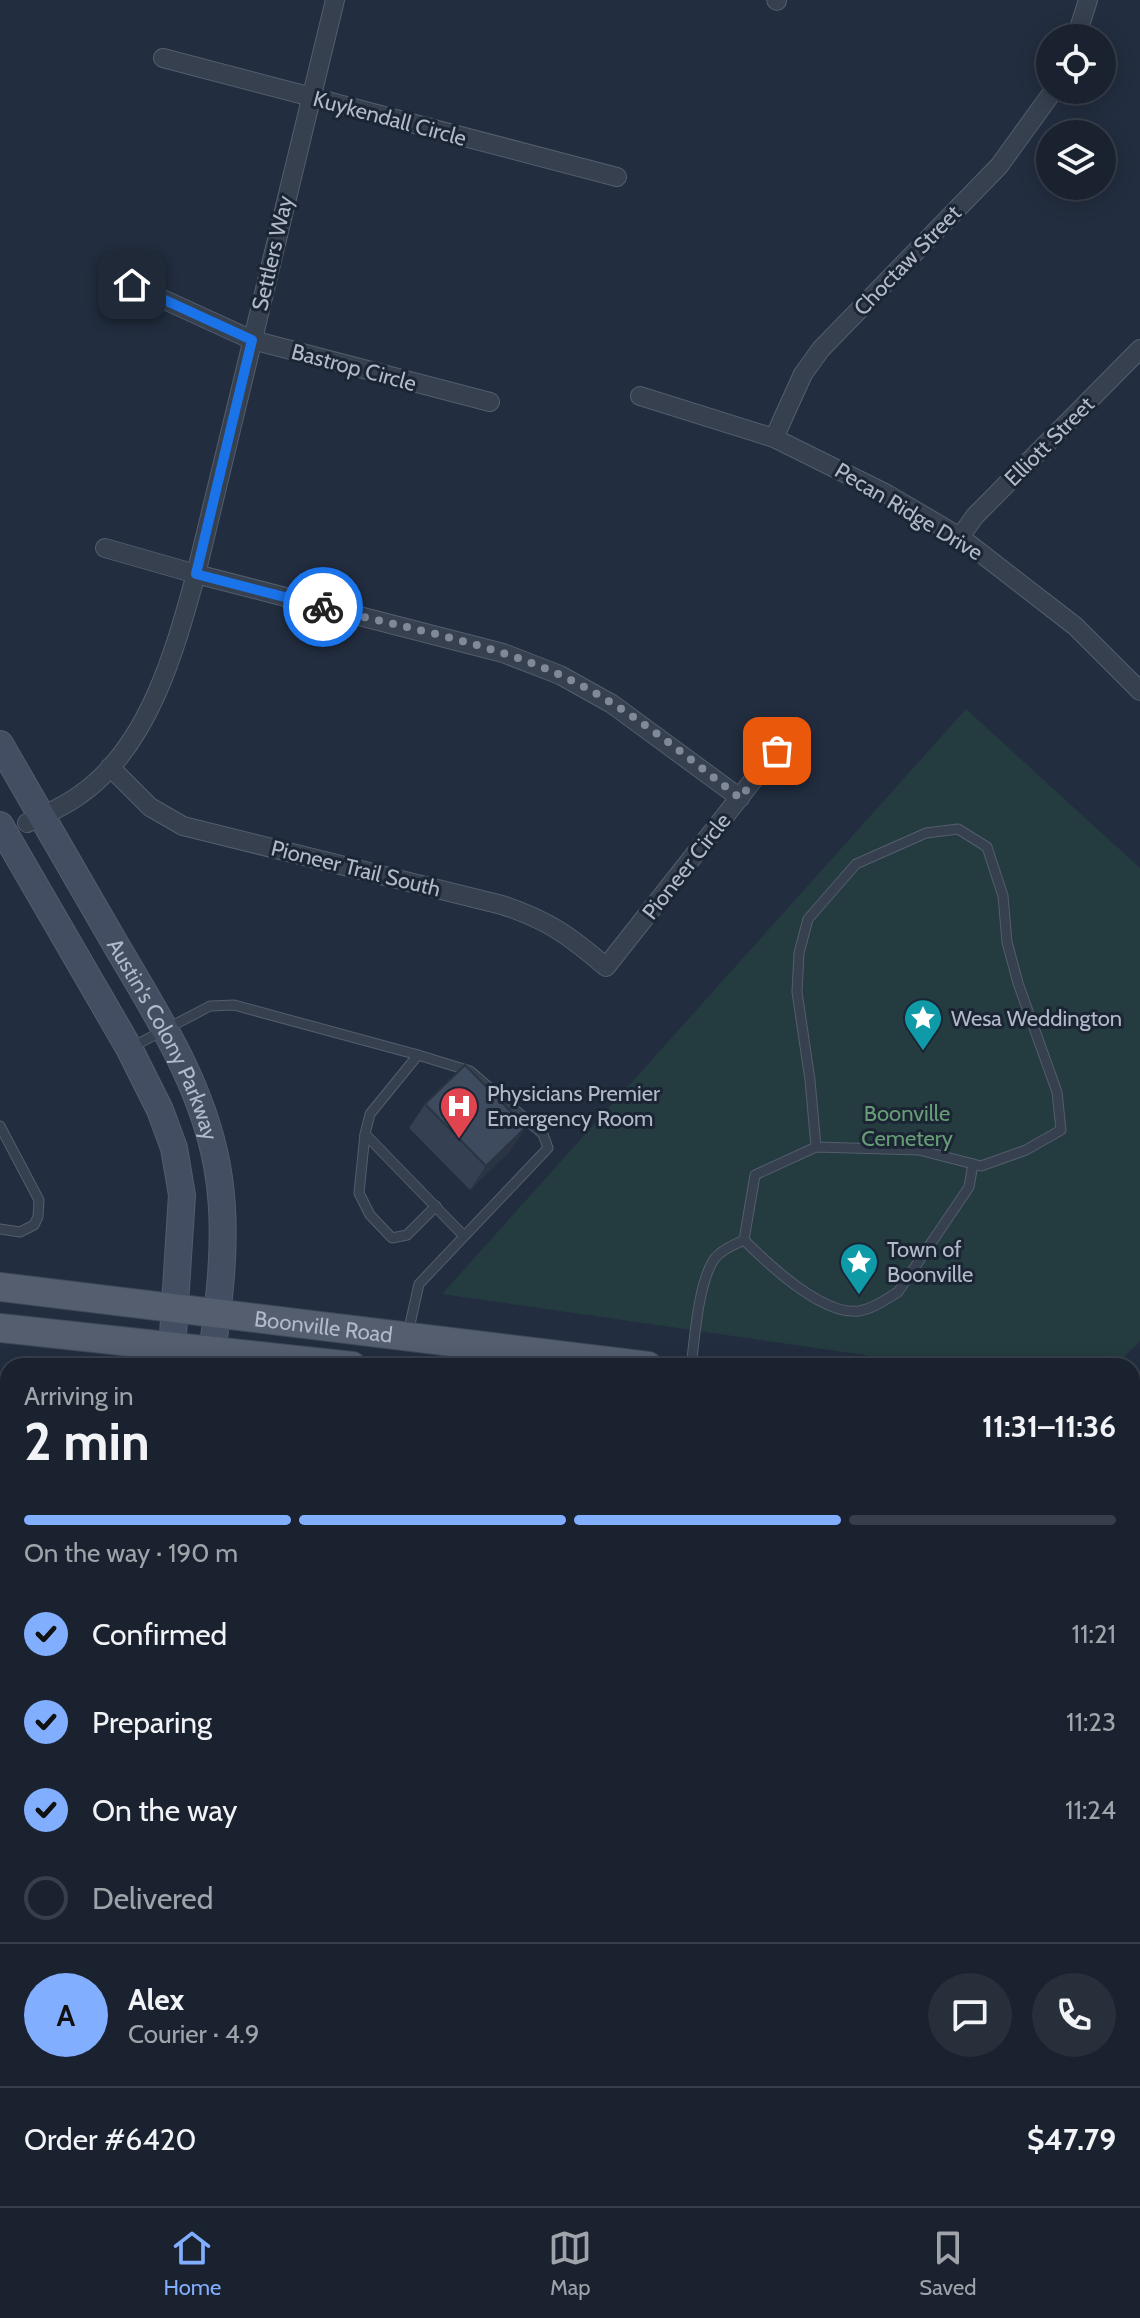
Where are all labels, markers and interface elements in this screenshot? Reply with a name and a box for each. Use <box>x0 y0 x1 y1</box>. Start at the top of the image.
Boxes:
map controls <box>1036 24 1116 200</box>
button: locate <box>1036 24 1116 104</box>
street label: Kuykendall Circle <box>310 85 469 152</box>
button: layers <box>1036 120 1116 200</box>
street label: Settlers Way <box>246 193 299 313</box>
street label: Choctaw Street <box>848 199 967 321</box>
pin <box>98 251 166 319</box>
icon: home <box>110 263 154 307</box>
street label: Bastrop Circle <box>289 338 419 397</box>
street label: Elliott Street <box>999 391 1100 492</box>
street label: Pecan Ridge Drive <box>830 457 988 566</box>
courier <box>283 567 363 647</box>
icon: bike <box>301 585 345 629</box>
pin <box>743 717 811 785</box>
icon: bag <box>755 729 799 773</box>
street label: Pioneer Circle <box>636 808 736 925</box>
street label: Pioneer Trail South <box>268 834 443 903</box>
street label: Austin's Colony Parkway <box>101 934 224 1143</box>
place icon: Wesa Weddington <box>902 997 944 1052</box>
place label: Wesa Weddington <box>951 1005 1122 1032</box>
place label: Physicians Premier Emergency Room <box>487 1080 660 1132</box>
hospital icon: Physicians Premier Emergency Room <box>438 1085 480 1140</box>
park label: Boonville Cemetery <box>861 1100 953 1152</box>
place label: Town of Boonville <box>887 1236 973 1288</box>
place icon: Town of Boonville <box>838 1241 880 1296</box>
street label: Boonville Road <box>253 1305 394 1349</box>
text: Arriving in <box>24 1380 134 1412</box>
text: 11:31–11:36 <box>982 1408 1116 1445</box>
text: 2 min <box>24 1410 150 1473</box>
text: On the way · 190 m <box>24 1537 238 1569</box>
icon: check <box>24 1612 68 1656</box>
text: Confirmed <box>92 1616 227 1653</box>
text: 11:21 <box>1072 1618 1116 1650</box>
icon: check <box>24 1700 68 1744</box>
text: Preparing <box>92 1704 212 1741</box>
text: 11:23 <box>1066 1706 1116 1738</box>
icon: check <box>24 1788 68 1832</box>
text: On the way <box>92 1792 237 1829</box>
text: 11:24 <box>1065 1794 1116 1826</box>
text: Delivered <box>92 1880 213 1917</box>
button: chat <box>928 1973 1012 2057</box>
button: phone <box>1032 1973 1116 2057</box>
text: Alex <box>128 1981 184 2018</box>
text: A <box>57 1997 75 2034</box>
text: Courier · 4.9 <box>128 2018 260 2050</box>
text: Order #6420 <box>24 2121 196 2158</box>
text: $47.79 <box>1027 2121 1116 2158</box>
tab: Home <box>163 2226 221 2301</box>
tab: Map <box>548 2226 592 2301</box>
tab: Saved <box>919 2226 976 2301</box>

